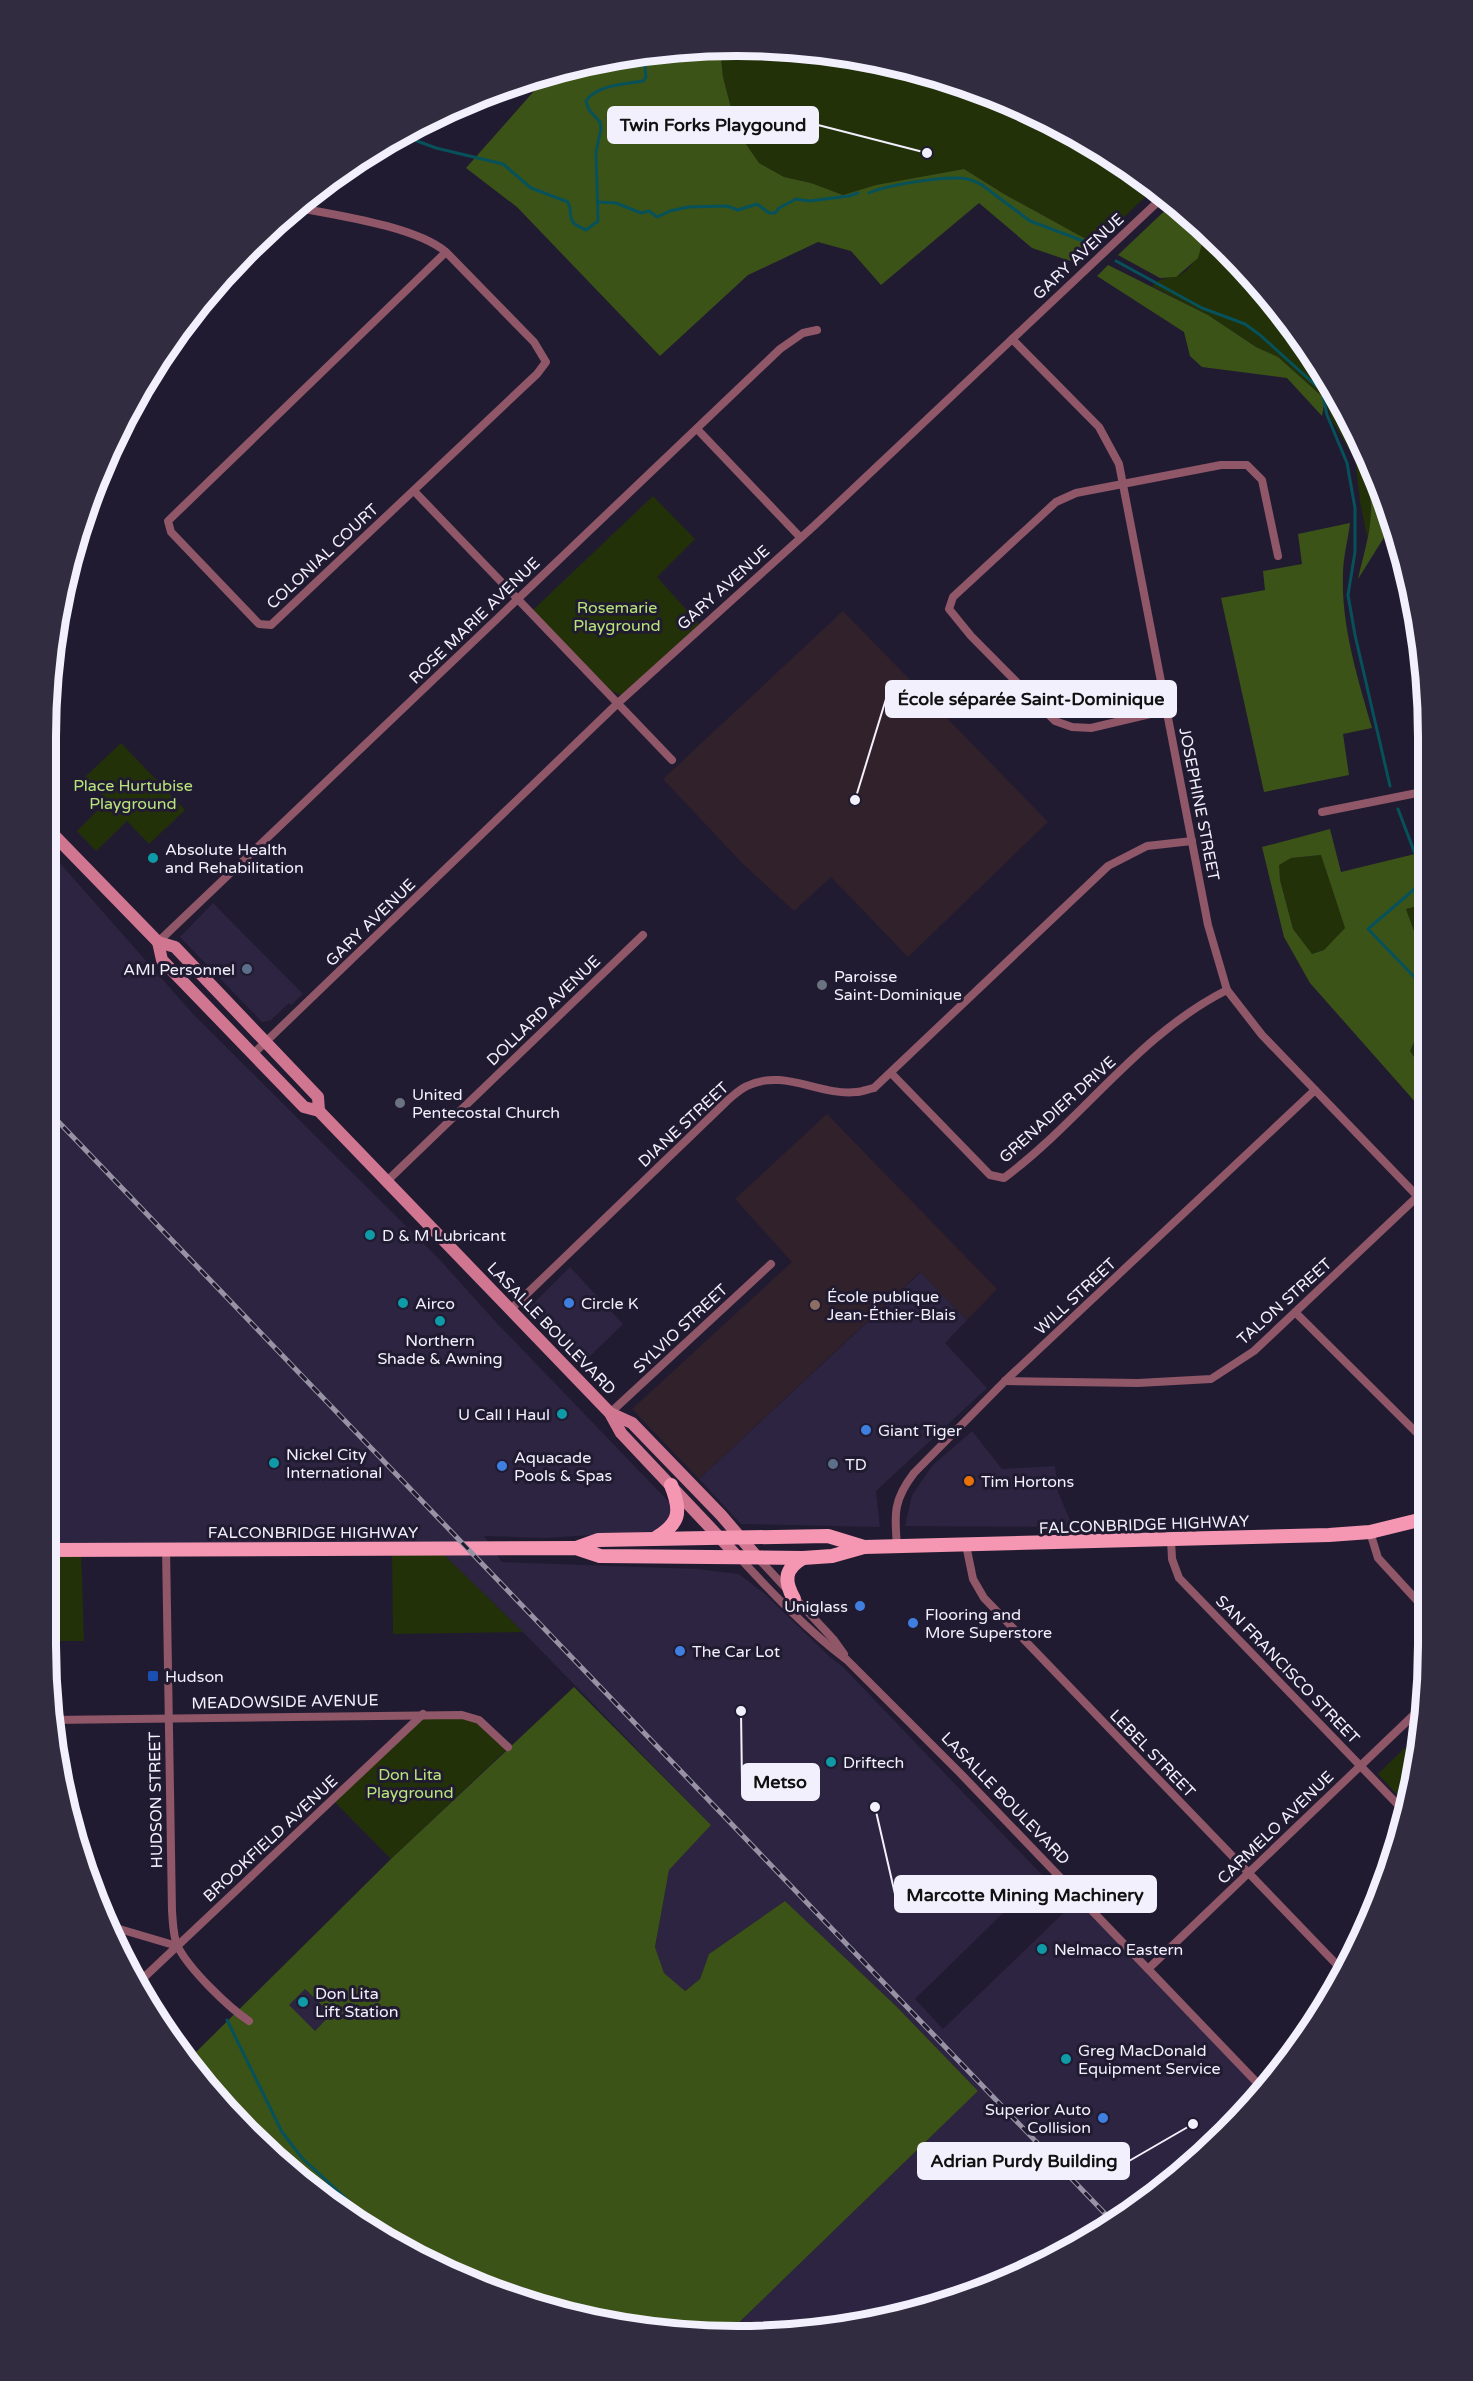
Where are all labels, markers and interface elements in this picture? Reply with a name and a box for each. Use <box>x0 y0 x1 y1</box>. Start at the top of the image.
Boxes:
callout: Twin Forks Playgound <box>608 107 818 143</box>
text: Twin Forks Playgound <box>619 114 806 136</box>
street label: GARY AVENUE <box>1029 209 1128 304</box>
street label: COLONIAL COURT <box>263 500 383 614</box>
street label: GARY AVENUE <box>673 541 774 635</box>
street label: ROSE MARIE AVENUE <box>405 553 544 688</box>
park label: Rosemarie Playground <box>573 598 661 636</box>
callout: École séparée Saint-Dominique <box>886 681 1176 717</box>
text: École séparée Saint-Dominique <box>898 688 1164 710</box>
street label: JOSEPHINE STREET <box>1174 726 1224 883</box>
park label: Place Hurtubise Playground <box>73 776 193 814</box>
place label: Absolute Health and Rehabilitation <box>165 840 304 878</box>
marker: Absolute Health and Rehabilitation <box>146 851 160 865</box>
street label: GARY AVENUE <box>321 875 420 971</box>
street label: DOLLARD AVENUE <box>483 951 605 1070</box>
place label: AMI Personnel <box>123 960 235 980</box>
marker: AMI Personnel <box>240 962 254 976</box>
place label: Paroisse Saint-Dominique <box>834 967 962 1005</box>
marker: Paroisse Saint-Dominique <box>815 978 829 992</box>
street label: GRENADIER DRIVE <box>995 1052 1120 1167</box>
street label: DIANE STREET <box>634 1078 733 1172</box>
place label: United Pentecostal Church <box>412 1085 560 1123</box>
marker: United Pentecostal Church <box>393 1096 407 1110</box>
place label: D & M Lubricant <box>382 1226 506 1246</box>
marker: D & M Lubricant <box>363 1228 377 1242</box>
street label: WILL STREET <box>1031 1254 1121 1339</box>
street label: TALON STREET <box>1233 1254 1336 1349</box>
street label: LASALLE BOULEVARD <box>483 1258 620 1399</box>
street label: SYLVIO STREET <box>629 1280 732 1378</box>
place label: École publique Jean-Éthier-Blais <box>827 1287 956 1325</box>
place label: Airco <box>415 1294 455 1314</box>
place label: Circle K <box>581 1294 639 1314</box>
marker: Airco <box>396 1296 410 1310</box>
marker: Circle K <box>562 1296 576 1310</box>
marker: École publique Jean-Éthier-Blais <box>808 1298 822 1312</box>
marker: Northern Shade & Awning <box>433 1314 447 1328</box>
place label: Northern Shade & Awning <box>377 1331 503 1369</box>
place label: U Call I Haul <box>458 1405 550 1425</box>
marker: U Call I Haul <box>555 1407 569 1421</box>
place label: Giant Tiger <box>878 1421 963 1441</box>
marker: Giant Tiger <box>859 1423 873 1437</box>
place label: Nickel City International <box>286 1445 382 1483</box>
place label: Aquacade Pools & Spas <box>514 1448 612 1486</box>
place label: TD <box>845 1455 867 1475</box>
marker: Nickel City International <box>267 1456 281 1470</box>
marker: TD <box>826 1457 840 1471</box>
marker: Aquacade Pools & Spas <box>495 1459 509 1473</box>
place label: Tim Hortons <box>981 1472 1074 1492</box>
marker: Tim Hortons <box>962 1474 976 1488</box>
street label: FALCONBRIDGE HIGHWAY <box>1039 1511 1250 1539</box>
street label: FALCONBRIDGE HIGHWAY <box>208 1523 418 1543</box>
street label: SAN FRANCISCO STREET <box>1211 1591 1364 1748</box>
place label: Uniglass <box>784 1597 848 1617</box>
marker: Uniglass <box>853 1599 867 1613</box>
place label: Flooring and More Superstore <box>925 1605 1052 1643</box>
marker: Flooring and More Superstore <box>906 1616 920 1630</box>
place label: The Car Lot <box>692 1642 780 1662</box>
marker: The Car Lot <box>673 1644 687 1658</box>
place label: Hudson <box>165 1667 224 1687</box>
marker: Hudson <box>146 1669 160 1683</box>
street label: MEADOWSIDE AVENUE <box>191 1690 379 1714</box>
street label: LEBEL STREET <box>1105 1706 1199 1802</box>
street label: LASALLE BOULEVARD <box>937 1728 1074 1869</box>
street label: HUDSON STREET <box>145 1731 167 1868</box>
place label: Driftech <box>843 1753 904 1773</box>
marker: Driftech <box>824 1755 838 1769</box>
callout: Metso <box>742 1764 819 1800</box>
park label: Don Lita Playground <box>366 1765 454 1803</box>
street label: CARMELO AVENUE <box>1213 1767 1338 1888</box>
street label: BROOKFIELD AVENUE <box>199 1771 342 1906</box>
text: Metso <box>753 1771 807 1793</box>
callout: Marcotte Mining Machinery <box>895 1876 1156 1912</box>
text: Marcotte Mining Machinery <box>906 1884 1144 1906</box>
place label: Nelmaco Eastern <box>1054 1940 1183 1960</box>
marker: Nelmaco Eastern <box>1035 1942 1049 1956</box>
place label: Don Lita Lift Station <box>315 1984 398 2022</box>
marker: Don Lita Lift Station <box>296 1995 310 2009</box>
place label: Greg MacDonald Equipment Service <box>1078 2041 1221 2079</box>
marker: Greg MacDonald Equipment Service <box>1059 2052 1073 2066</box>
place label: Superior Auto Collision <box>985 2100 1091 2138</box>
marker: Superior Auto Collision <box>1096 2111 1110 2125</box>
callout: Adrian Purdy Building <box>918 2143 1129 2179</box>
text: Adrian Purdy Building <box>930 2150 1118 2172</box>

